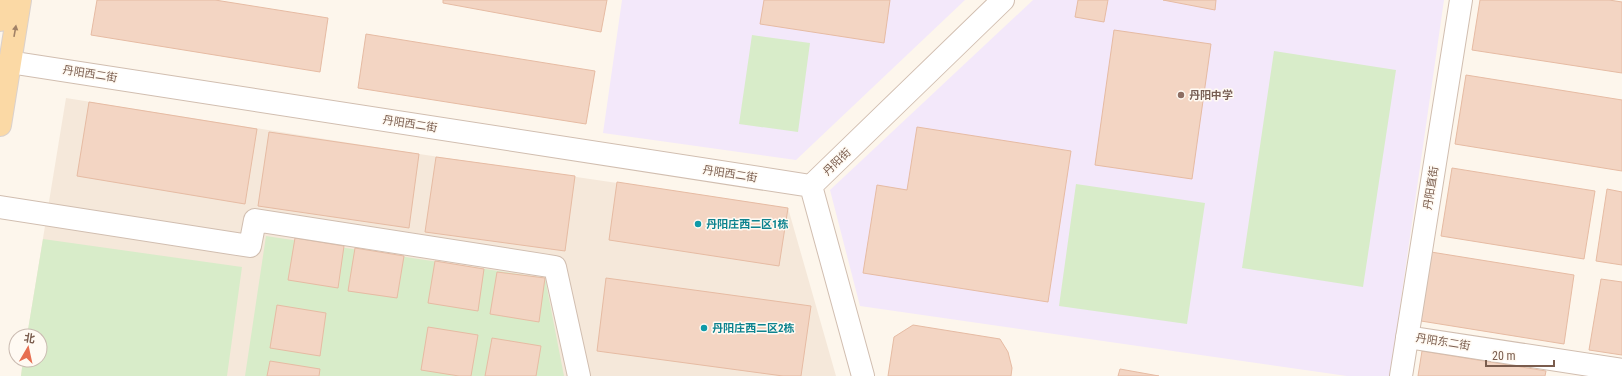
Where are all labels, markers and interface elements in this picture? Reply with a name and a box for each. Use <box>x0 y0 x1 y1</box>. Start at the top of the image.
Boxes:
one-way arrow <box>12 25 18 37</box>
street label: 丹阳西二街 <box>62 63 118 85</box>
place label: 丹阳中学 <box>1189 89 1233 102</box>
marker: 丹阳中学 <box>1176 90 1186 100</box>
street label: 丹阳西二街 <box>382 113 438 135</box>
street label: 丹阳街 <box>821 146 853 178</box>
street label: 丹阳西二街 <box>702 163 758 185</box>
street label: 丹阳直街 <box>1421 165 1441 211</box>
place label: 丹阳庄西二区1栋 <box>706 218 789 231</box>
marker: 丹阳庄西二区1栋 <box>693 219 703 229</box>
place label: 丹阳庄西二区2栋 <box>712 322 795 335</box>
marker: 丹阳庄西二区2栋 <box>699 323 709 333</box>
north arrow <box>8 328 48 368</box>
text: 北 <box>23 331 36 346</box>
street label: 丹阳东二街 <box>1415 331 1471 353</box>
scale bar <box>1486 342 1554 368</box>
text: 20 m <box>1492 349 1516 363</box>

